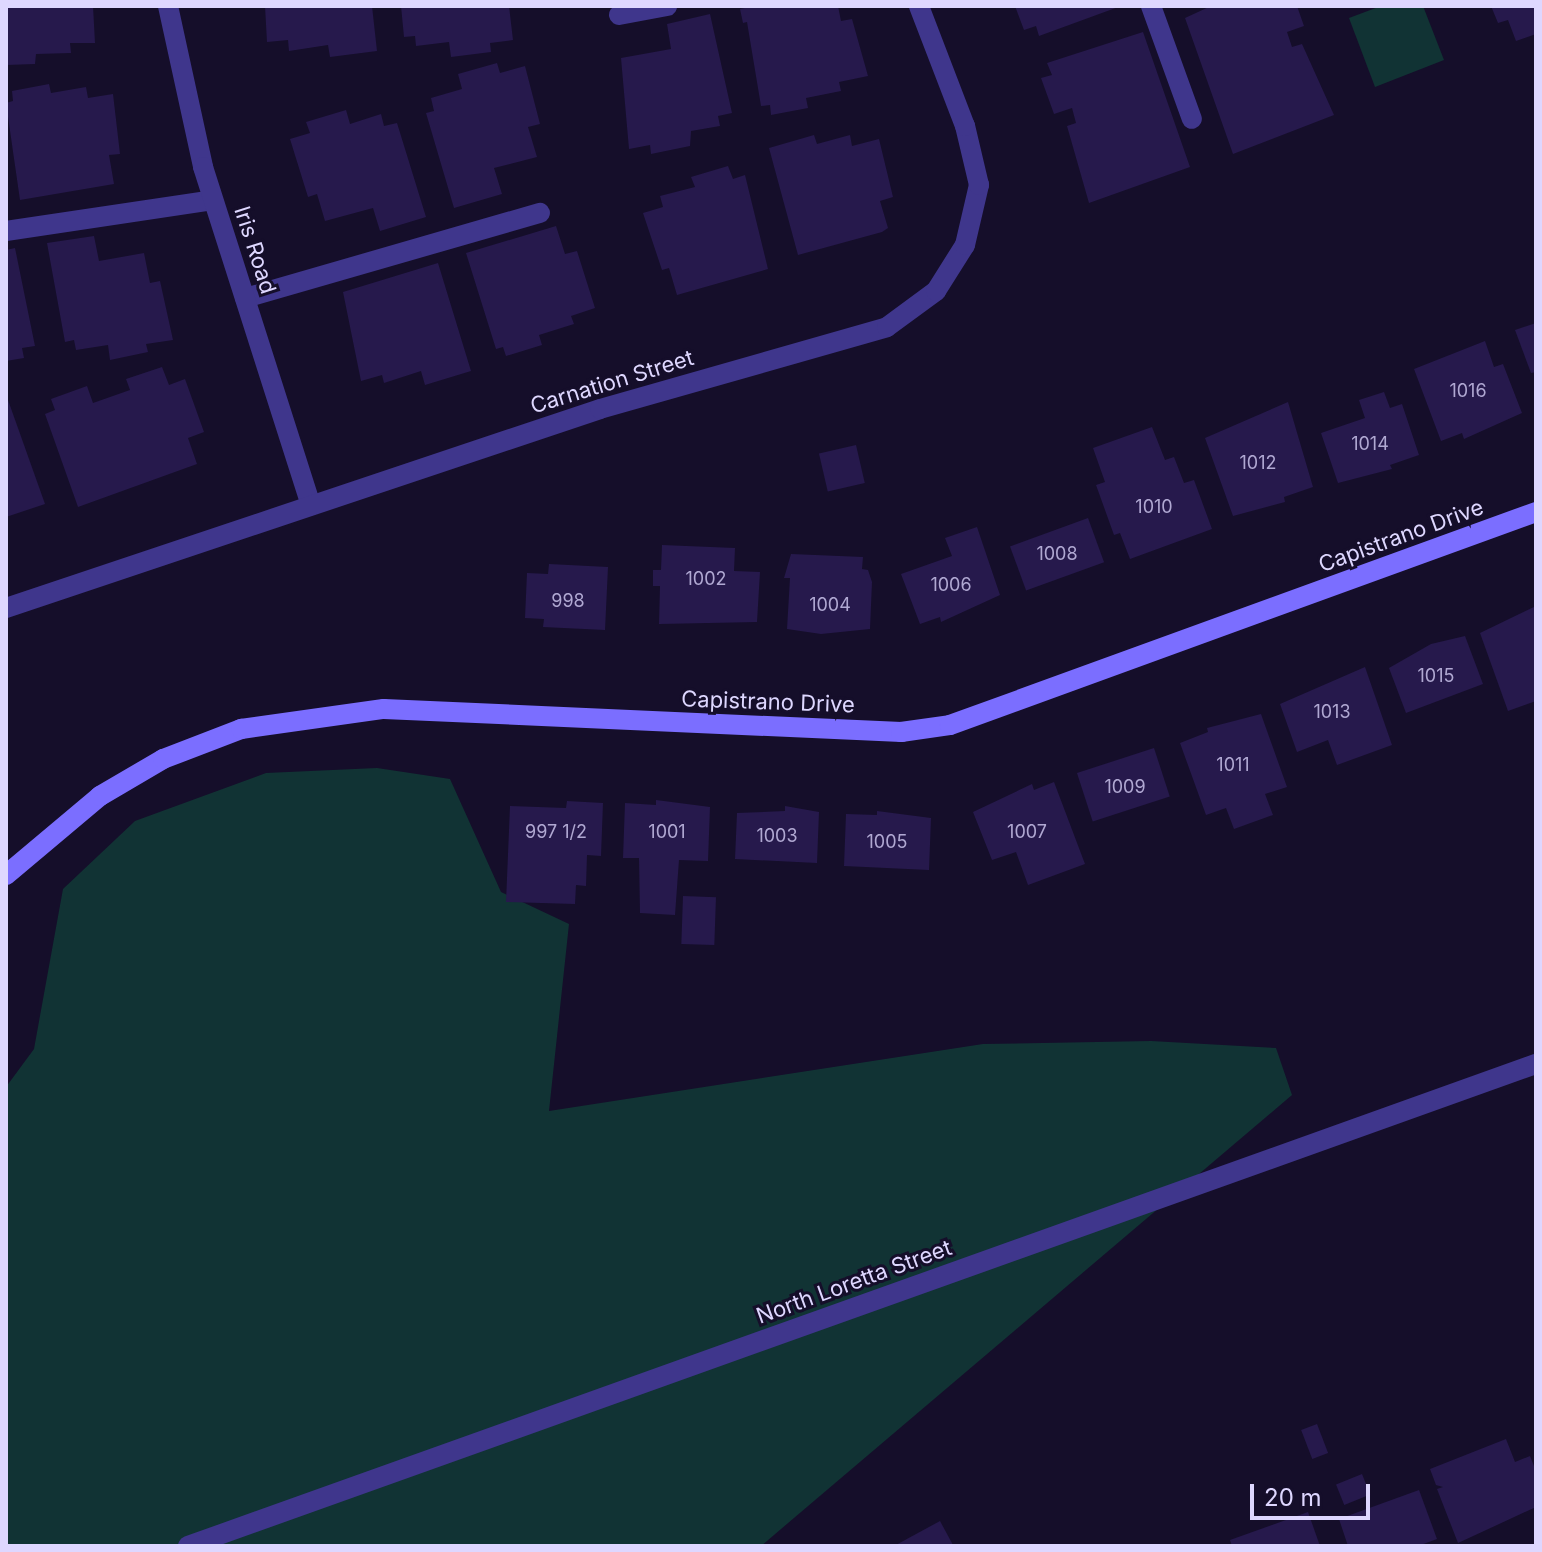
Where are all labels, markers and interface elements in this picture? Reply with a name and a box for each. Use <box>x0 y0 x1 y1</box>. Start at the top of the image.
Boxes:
street label: Iris Road <box>228 203 282 297</box>
street label: Carnation Street <box>527 345 697 419</box>
house number: 1016 <box>1449 380 1487 402</box>
house number: 1014 <box>1351 433 1389 455</box>
house number: 1012 <box>1240 452 1276 474</box>
street label: Capistrano Drive <box>1315 494 1487 578</box>
house number: 1010 <box>1135 496 1173 518</box>
house number: 1008 <box>1036 543 1078 565</box>
house number: 1002 <box>685 568 727 590</box>
house number: 1006 <box>930 574 972 596</box>
house number: 998 <box>551 590 585 612</box>
house number: 1004 <box>809 594 851 616</box>
house number: 1015 <box>1418 665 1454 687</box>
street label: Capistrano Drive <box>681 686 855 718</box>
house number: 1013 <box>1313 701 1351 723</box>
house number: 1011 <box>1216 754 1250 776</box>
house number: 1009 <box>1104 776 1146 798</box>
house number: 997 1/2 <box>525 821 587 843</box>
house number: 1001 <box>648 821 686 843</box>
house number: 1007 <box>1007 821 1047 843</box>
house number: 1003 <box>756 825 798 847</box>
house number: 1005 <box>867 831 907 853</box>
street label: North Loretta Street <box>753 1234 955 1330</box>
scale bar <box>1254 1468 1374 1518</box>
text: 20 m <box>1264 1483 1322 1512</box>

